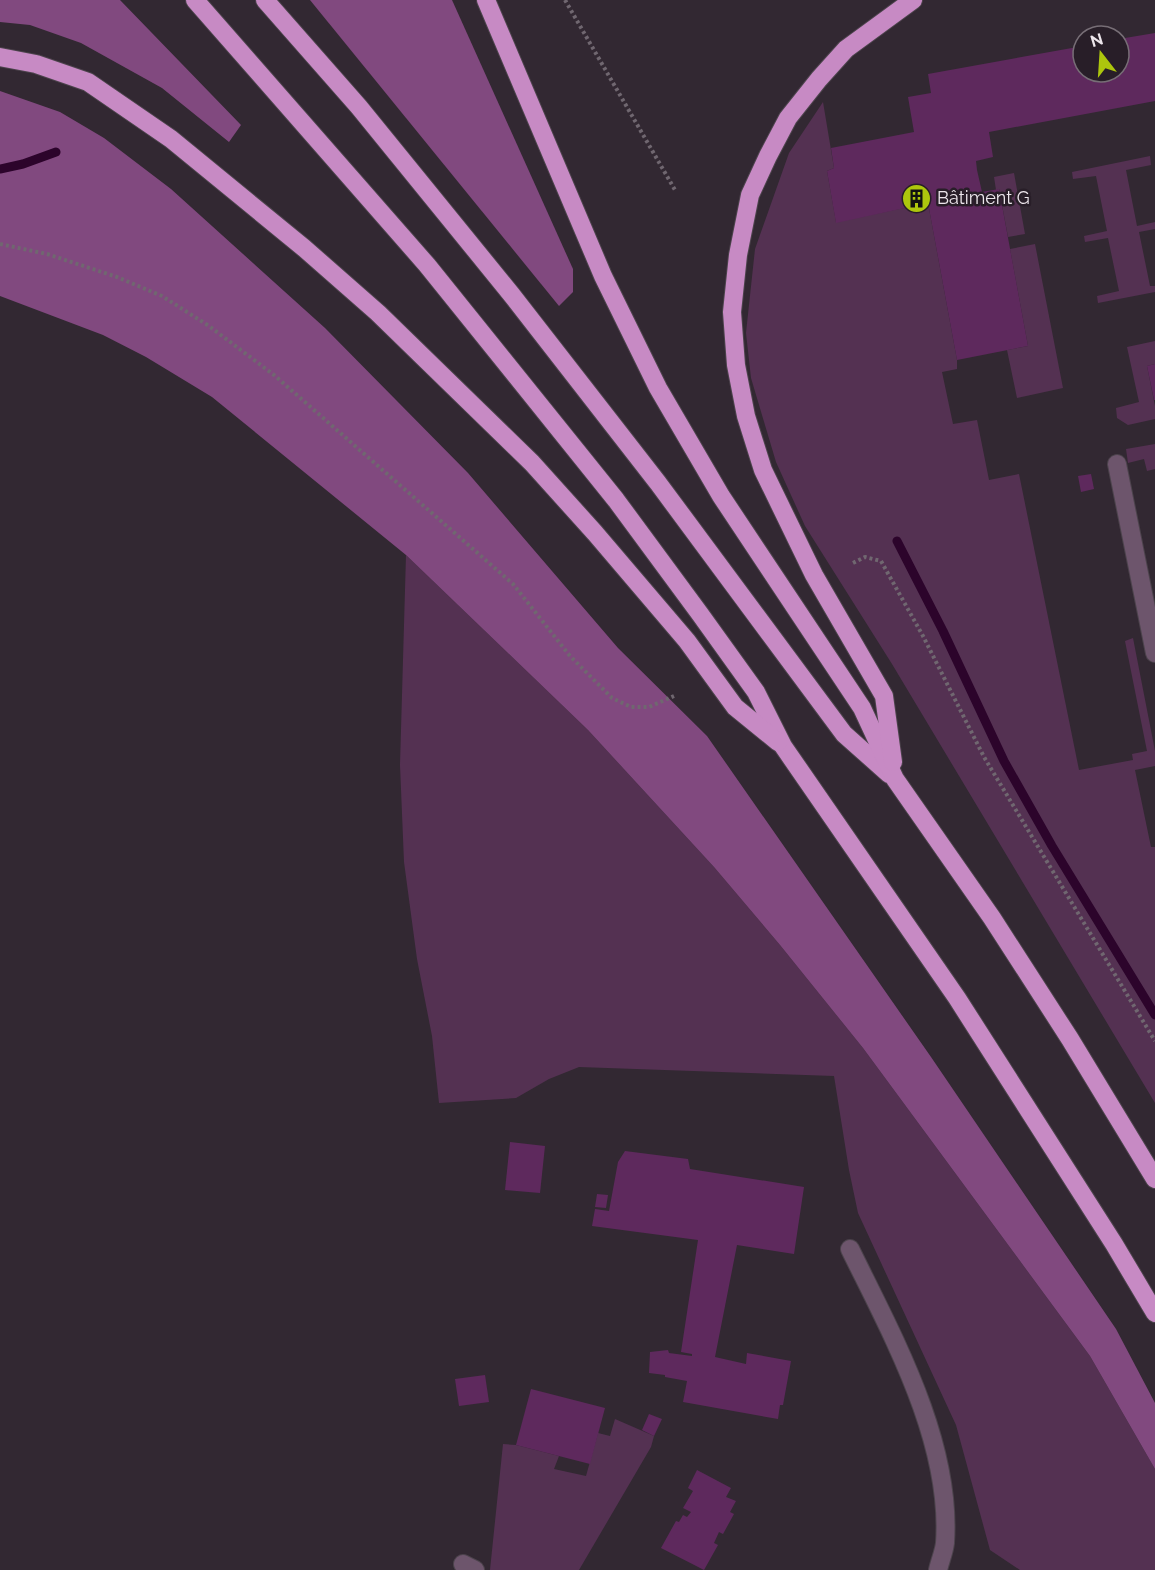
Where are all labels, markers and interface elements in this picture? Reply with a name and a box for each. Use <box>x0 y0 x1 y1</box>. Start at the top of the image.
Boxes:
north arrow <box>1071 24 1131 84</box>
text: N <box>1088 29 1105 51</box>
building icon: Bâtiment G <box>900 182 932 214</box>
place label: Bâtiment G <box>937 187 1030 208</box>

